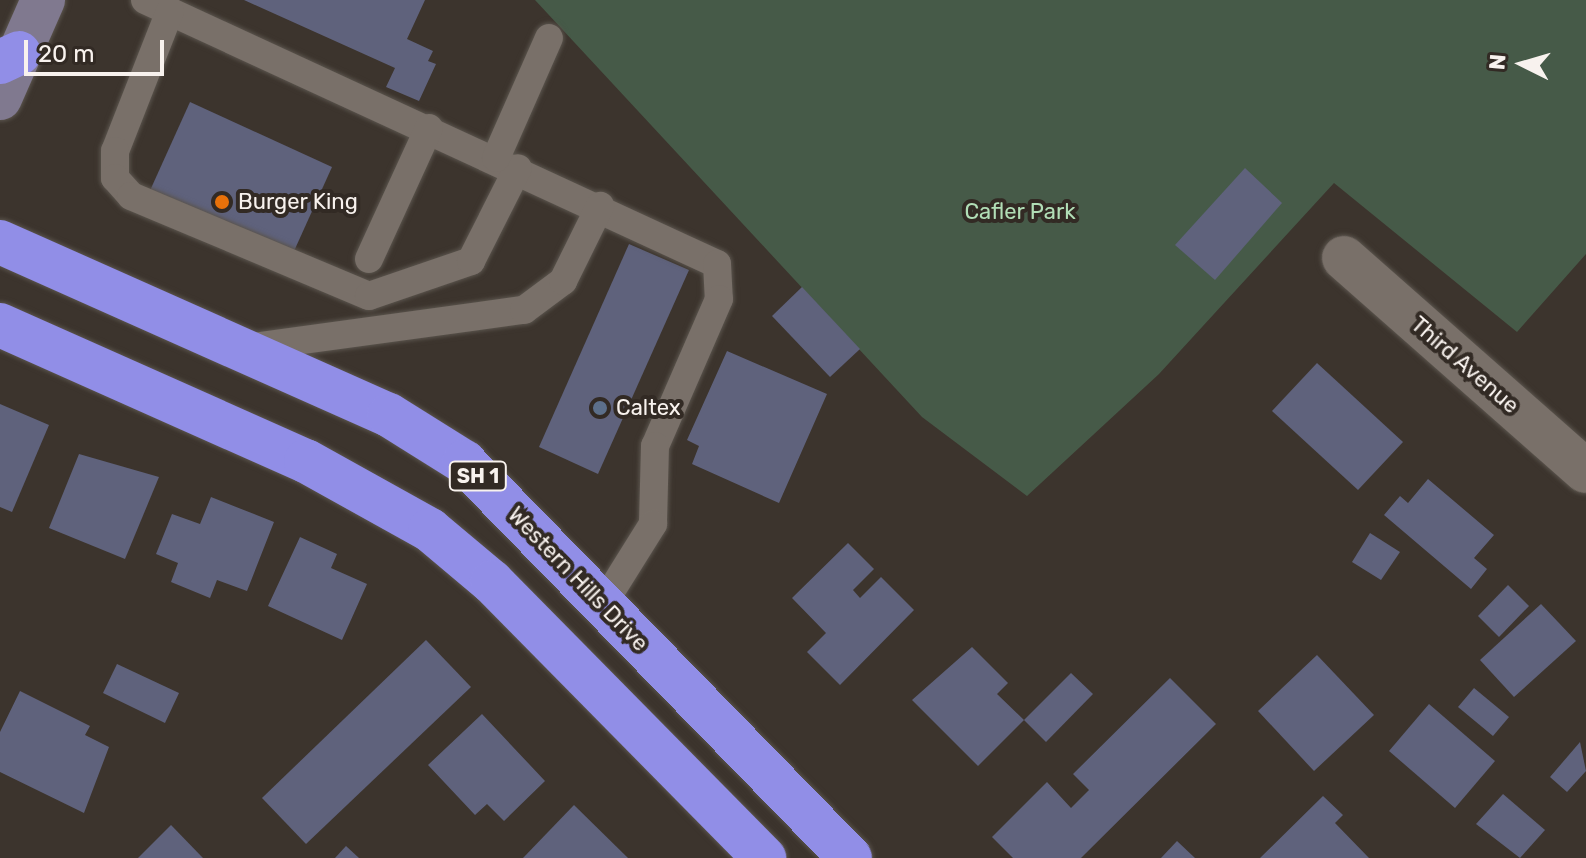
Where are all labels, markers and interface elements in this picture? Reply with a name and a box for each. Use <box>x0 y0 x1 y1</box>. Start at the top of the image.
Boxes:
scale bar <box>28 24 168 74</box>
north arrow <box>1482 24 1562 104</box>
text: 20 m <box>38 40 95 68</box>
text: N <box>1483 53 1512 71</box>
place label: Burger King <box>238 189 358 215</box>
marker: Burger King <box>213 193 231 211</box>
park label: Cafler Park <box>964 199 1076 225</box>
street label: Third Avenue <box>1406 311 1524 419</box>
place label: Caltex <box>616 395 681 421</box>
marker: Caltex <box>591 399 609 417</box>
road number: SH 1 <box>448 460 508 492</box>
street label: Western Hills Drive <box>503 502 653 656</box>

